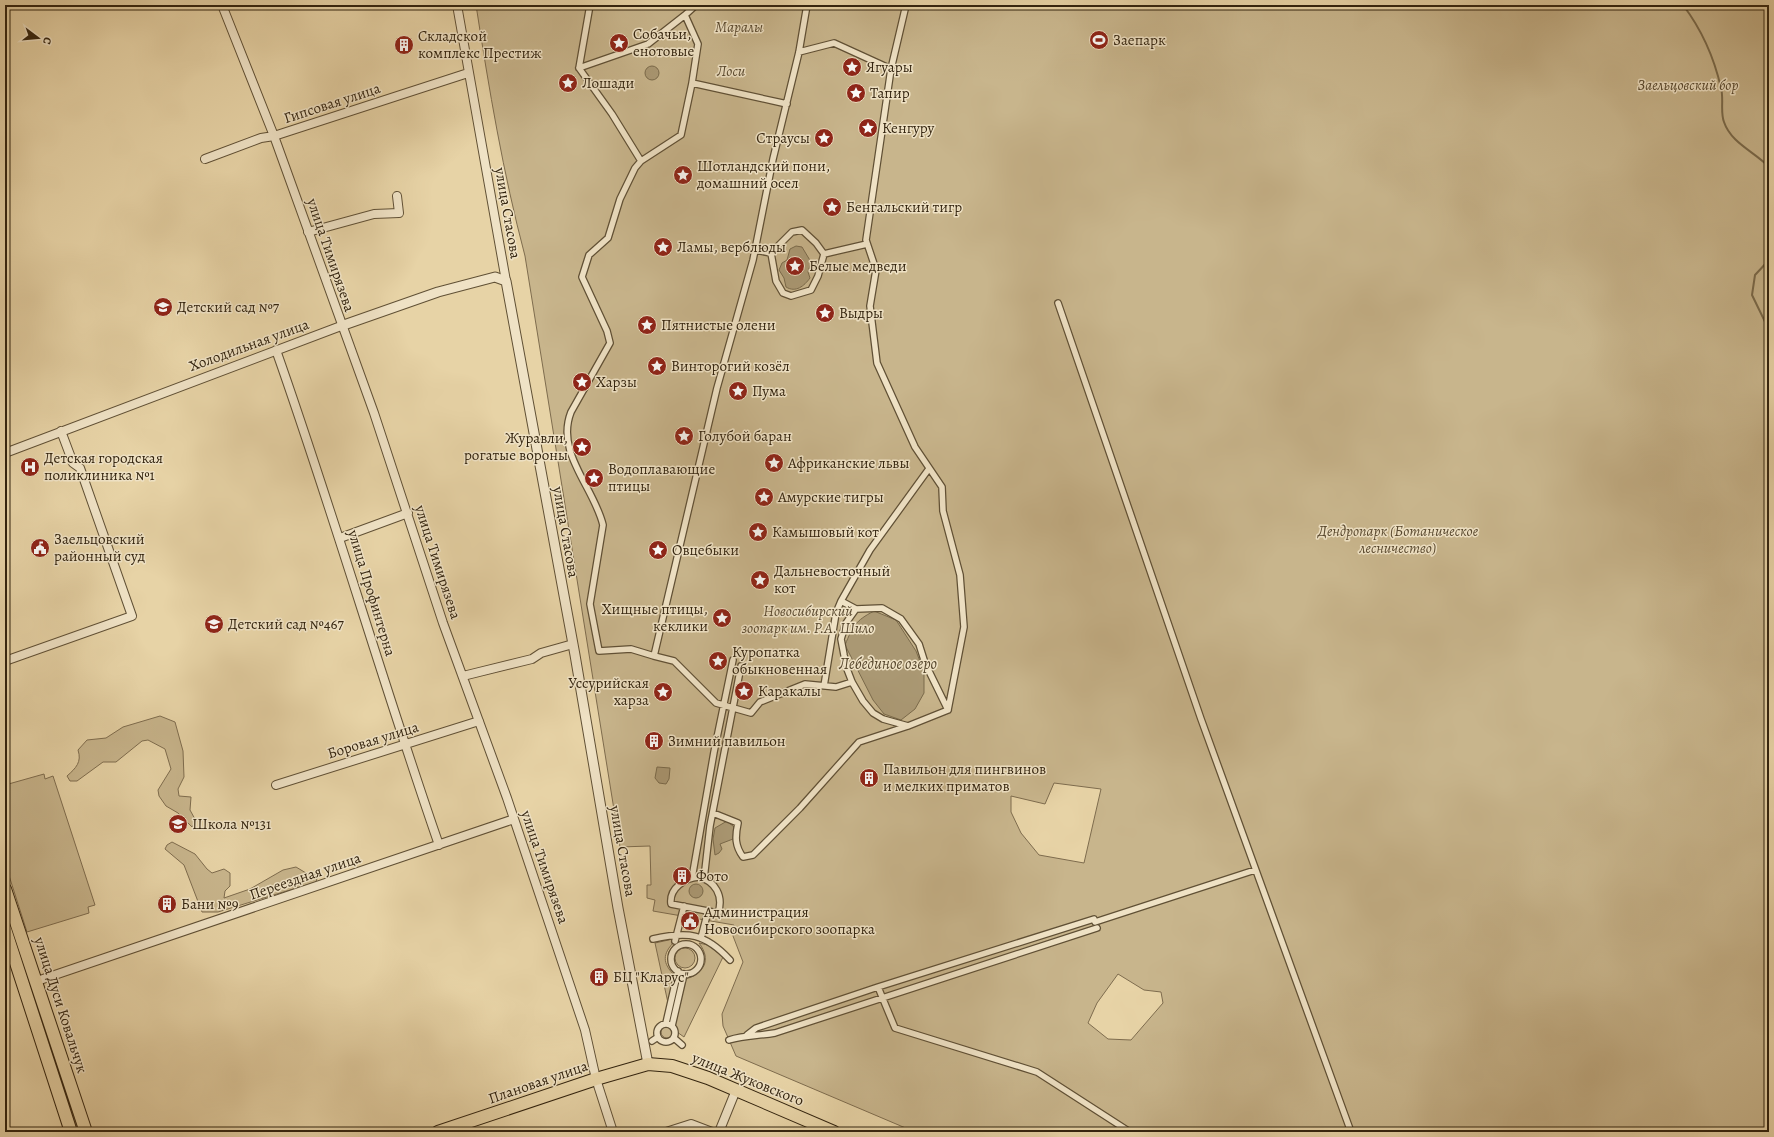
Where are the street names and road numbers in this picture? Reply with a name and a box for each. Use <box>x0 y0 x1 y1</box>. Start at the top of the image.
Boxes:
street label: Гипсовая улица <box>281 78 383 128</box>
street label: улица Стасова <box>490 165 526 260</box>
street label: улица Тимирязева <box>302 195 360 314</box>
street label: Холодильная улица <box>186 314 312 376</box>
street label: улица Стасова <box>548 484 584 579</box>
street label: улица Тимирязева <box>410 501 466 622</box>
street label: улица Профинтерна <box>343 526 401 659</box>
street label: Боровая улица <box>325 717 421 763</box>
street label: улица Стасова <box>605 803 641 898</box>
street label: улица Тимирязева <box>516 807 574 926</box>
street label: Переездная улица <box>247 848 364 904</box>
street label: улица Дуси Ковальчук <box>29 933 93 1076</box>
street label: улица Жуковского <box>688 1047 807 1111</box>
street label: Плановая улица <box>486 1056 590 1108</box>

